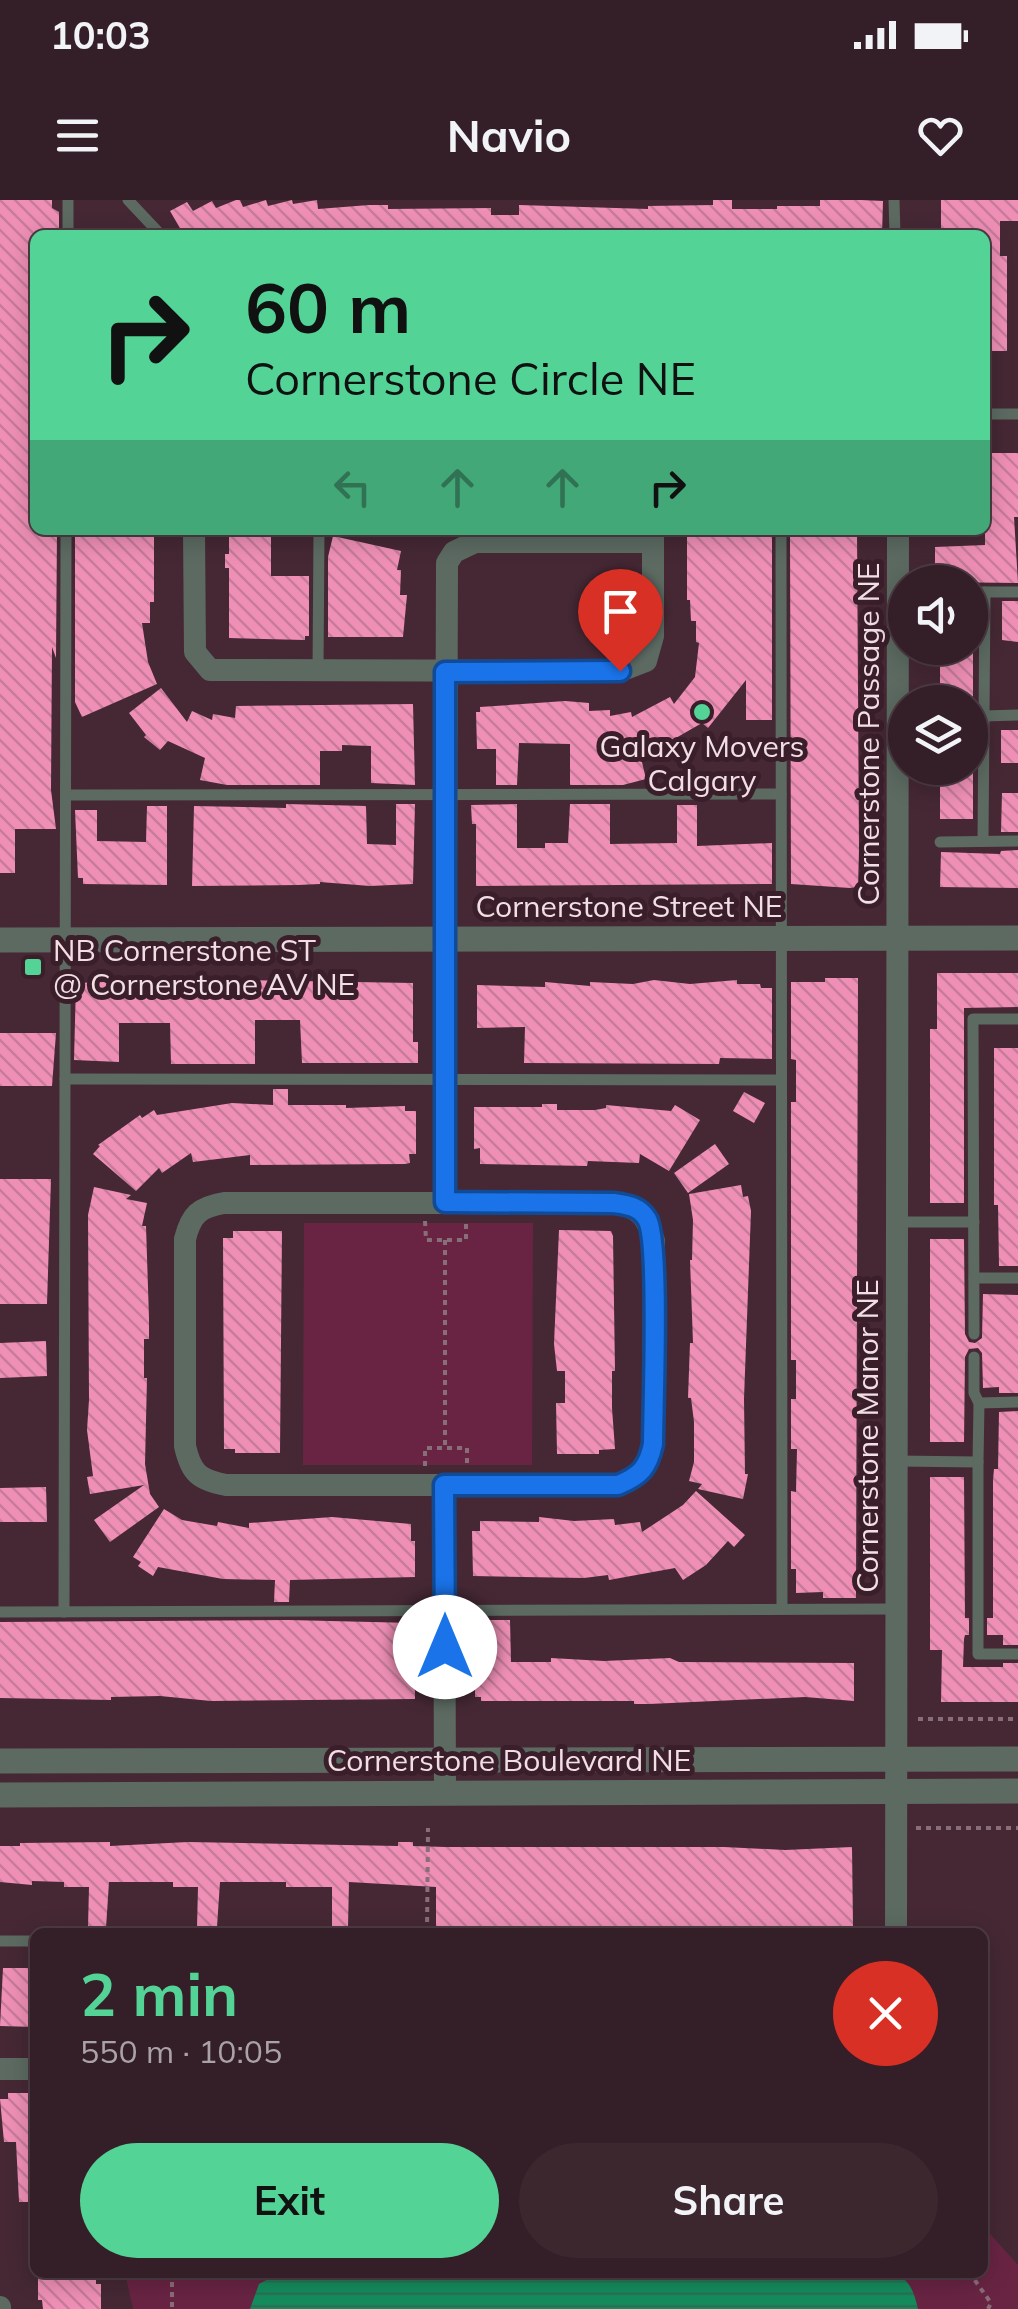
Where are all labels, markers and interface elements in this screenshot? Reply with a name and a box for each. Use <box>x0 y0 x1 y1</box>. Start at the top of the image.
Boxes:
text: 10:03 <box>50 11 151 59</box>
text: Navio <box>447 107 571 163</box>
icon: menu <box>50 108 105 163</box>
icon: heart <box>913 108 968 163</box>
text: 60 m <box>245 263 411 351</box>
icon: right <box>80 270 210 400</box>
text: Cornerstone Circle NE <box>245 350 696 406</box>
icon: left <box>325 460 380 515</box>
icon: ahead <box>430 460 485 515</box>
icon: ahead <box>535 460 590 515</box>
icon: right <box>640 460 695 515</box>
street label: Cornerstone Passage NE <box>849 563 887 905</box>
map controls <box>888 565 988 785</box>
button: sound <box>888 565 988 665</box>
pin <box>578 569 663 672</box>
icon: arrive <box>593 584 648 639</box>
button: layers <box>888 685 988 785</box>
marker: Galaxy Movers Calgary <box>691 701 713 723</box>
place label: Galaxy Movers Calgary <box>600 727 804 799</box>
street label: Cornerstone Street NE <box>476 887 782 925</box>
place label: NB Cornerstone ST @ Cornerstone AV NE <box>53 931 355 1003</box>
marker: NB Cornerstone ST @ Cornerstone AV NE <box>22 956 44 978</box>
street label: Cornerstone Manor NE <box>848 1279 886 1593</box>
position arrow <box>393 1595 497 1699</box>
street label: Cornerstone Boulevard NE <box>327 1741 691 1779</box>
text: 2 min <box>80 1956 238 2031</box>
button: close <box>833 1961 938 2066</box>
text: 550 m · 10:05 <box>80 2031 282 2071</box>
button: Exit <box>80 2143 499 2258</box>
button: Share <box>519 2143 938 2258</box>

